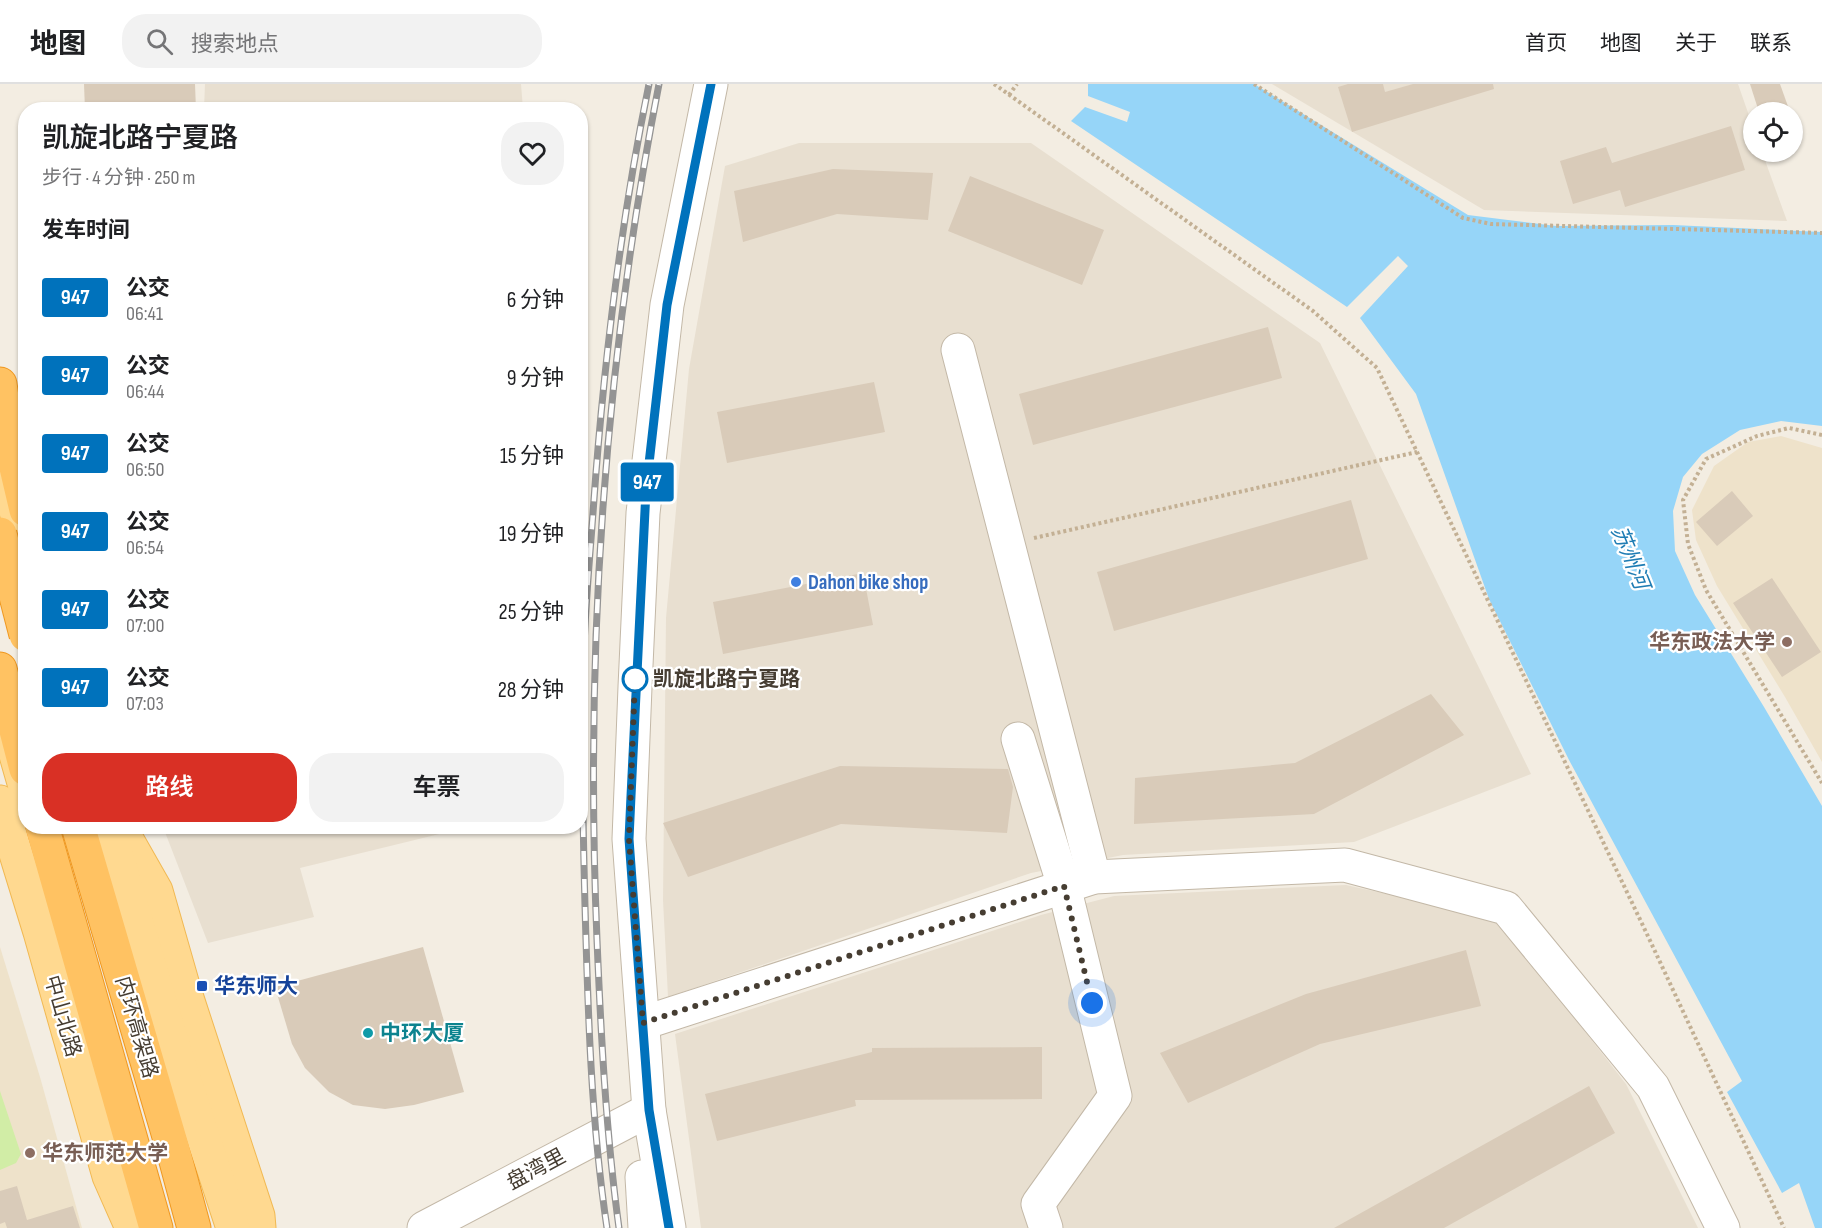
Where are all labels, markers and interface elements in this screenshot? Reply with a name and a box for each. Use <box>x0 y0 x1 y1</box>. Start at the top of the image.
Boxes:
search box <box>122 14 542 68</box>
icon: search <box>143 25 176 58</box>
text: 地图 <box>30 28 86 61</box>
text: 搜索地点 <box>191 31 279 58</box>
text: 首页 <box>1525 31 1567 56</box>
text: 地图 <box>1600 31 1642 56</box>
text: 关于 <box>1675 31 1717 56</box>
text: 联系 <box>1750 31 1792 56</box>
map controls <box>1743 102 1803 162</box>
button: locate <box>1743 102 1803 162</box>
text: 凯旋北路宁夏路 <box>42 122 238 155</box>
button: heart <box>501 122 564 185</box>
text: 步行 · 4 分钟 · 250 m <box>42 166 195 190</box>
text: 发车时间 <box>42 217 130 244</box>
text: 公交 <box>126 275 170 302</box>
text: 947 <box>61 285 89 310</box>
text: 6 分钟 <box>507 287 564 314</box>
text: 06:41 <box>126 302 163 326</box>
text: 公交 <box>126 353 170 380</box>
text: 947 <box>61 363 89 388</box>
text: 9 分钟 <box>507 365 564 392</box>
text: 06:44 <box>126 380 164 404</box>
text: 公交 <box>126 431 170 458</box>
text: 947 <box>61 441 89 466</box>
text: 15 分钟 <box>500 443 564 470</box>
text: 06:50 <box>126 458 164 482</box>
line badge: 947 <box>612 462 682 502</box>
text: 947 <box>633 470 661 495</box>
text: 公交 <box>126 509 170 536</box>
text: 947 <box>61 519 89 544</box>
text: 19 分钟 <box>499 521 564 548</box>
water label: 苏州河 <box>1605 522 1656 597</box>
text: 06:54 <box>126 536 164 560</box>
place label: Dahon bike shop <box>808 570 928 595</box>
marker: Dahon bike shop <box>789 575 803 589</box>
text: 公交 <box>126 587 170 614</box>
text: 947 <box>61 597 89 622</box>
text: 25 分钟 <box>499 599 564 626</box>
text: 07:00 <box>126 614 164 638</box>
place label: 华东政法大学 <box>1649 630 1775 655</box>
marker: 华东政法大学 <box>1780 635 1794 649</box>
text: 公交 <box>126 665 170 692</box>
marker: 凯旋北路宁夏路 <box>622 666 648 692</box>
place label: 凯旋北路宁夏路 <box>653 667 800 692</box>
text: 947 <box>61 675 89 700</box>
text: 28 分钟 <box>498 677 564 704</box>
text: 07:03 <box>126 692 164 716</box>
button: 路线 <box>42 753 297 822</box>
button: 车票 <box>309 753 564 822</box>
street label: 中山北路 <box>39 972 86 1060</box>
street label: 内环高架路 <box>110 973 163 1081</box>
place label: 华东师大 <box>214 974 298 999</box>
marker: 华东师大 <box>195 979 209 993</box>
your location <box>1077 988 1107 1018</box>
place label: 中环大厦 <box>380 1021 464 1046</box>
marker: 中环大厦 <box>361 1026 375 1040</box>
place label: 华东师范大学 <box>42 1141 168 1166</box>
street label: 盘湾里 <box>503 1144 570 1195</box>
marker: 华东师范大学 <box>23 1146 37 1160</box>

